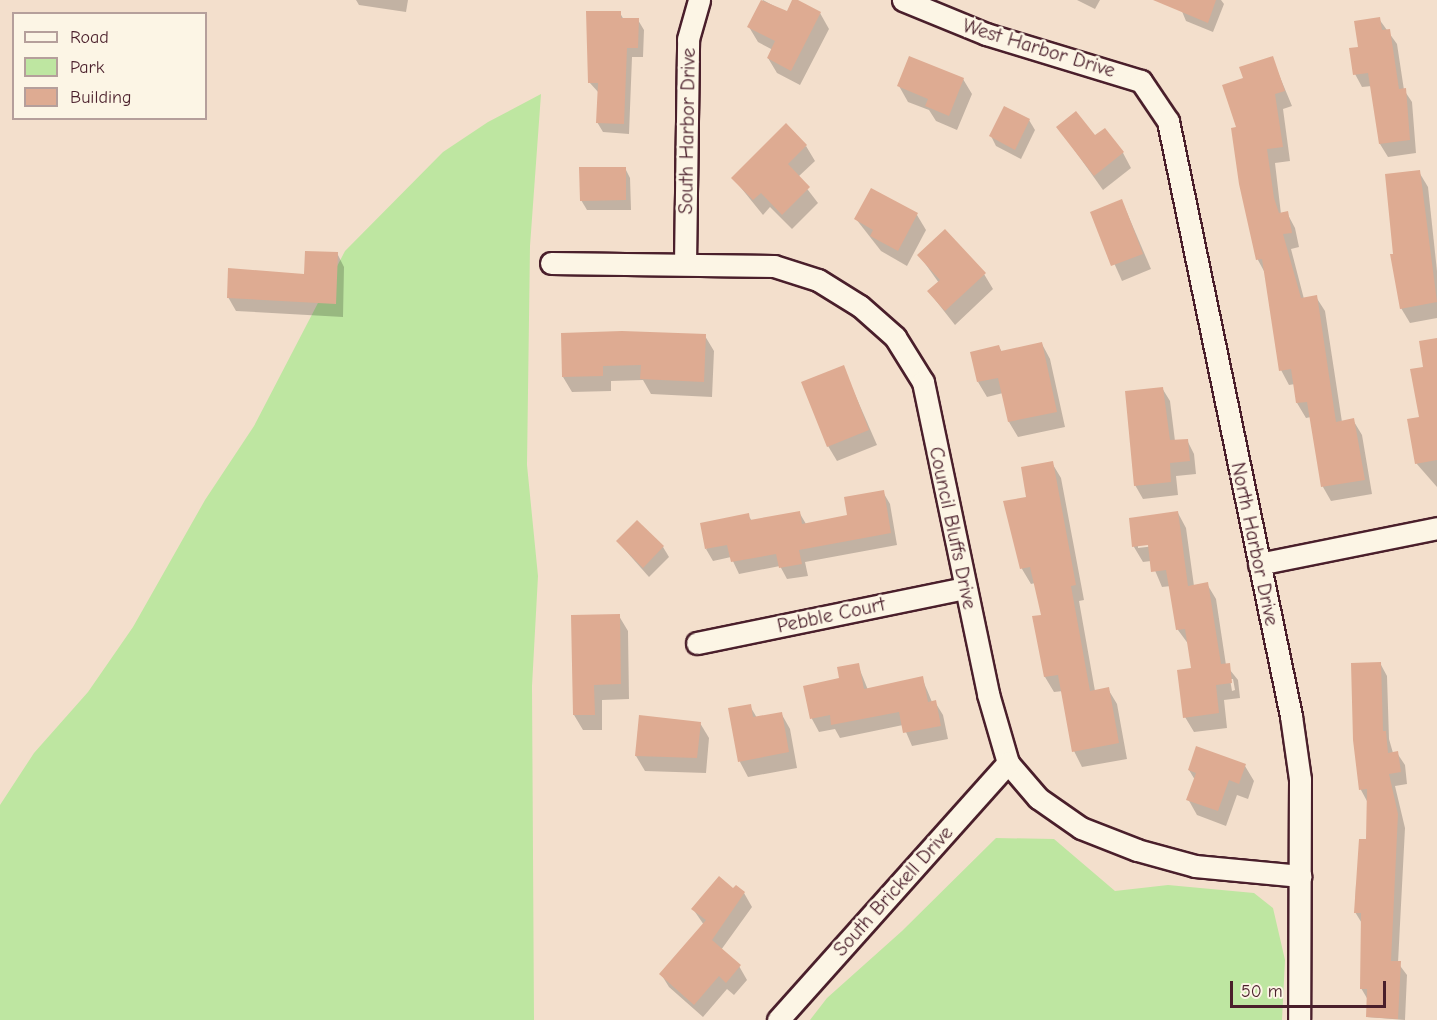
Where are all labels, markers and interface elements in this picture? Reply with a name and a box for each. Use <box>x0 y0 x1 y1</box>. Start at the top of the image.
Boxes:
legend <box>12 12 207 120</box>
street label: West Harbor Drive <box>960 13 1118 83</box>
text: Road <box>70 27 109 48</box>
street label: South Harbor Drive <box>674 47 700 215</box>
text: Park <box>70 57 104 78</box>
text: Building <box>70 87 132 108</box>
street label: Council Bluffs Drive <box>924 445 982 611</box>
street label: North Harbor Drive <box>1226 460 1284 628</box>
street label: Pebble Court <box>775 592 887 638</box>
street label: South Brickell Drive <box>828 821 958 961</box>
scale bar <box>1233 969 1389 1007</box>
text: 50 m <box>1241 981 1283 1002</box>

